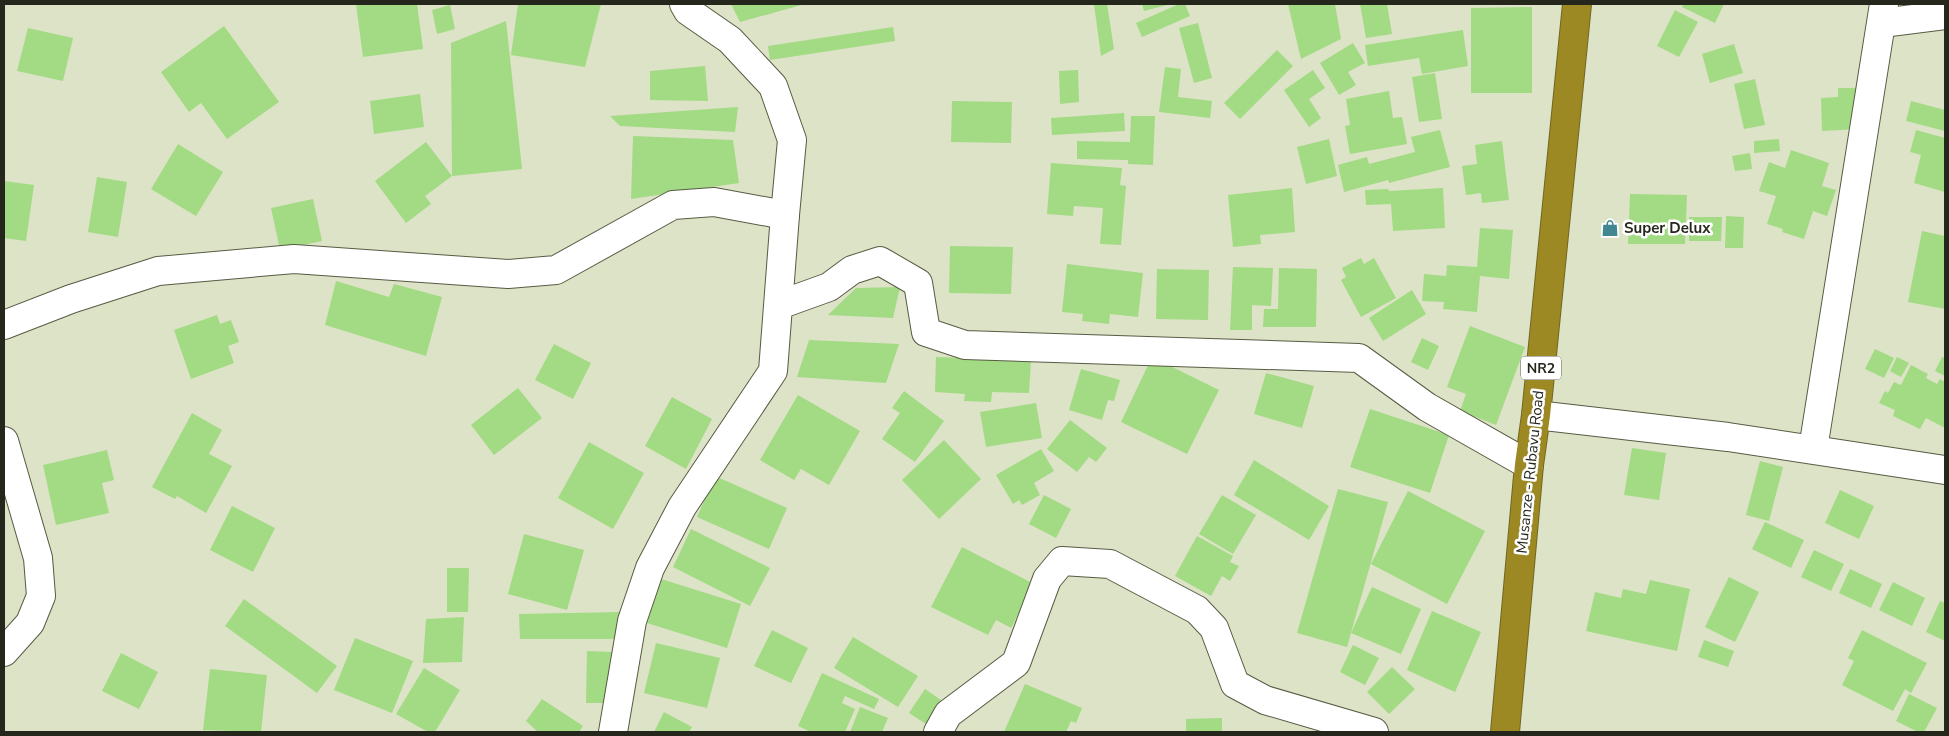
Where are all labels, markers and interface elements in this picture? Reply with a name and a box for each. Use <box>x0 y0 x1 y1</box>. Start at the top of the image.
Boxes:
shop icon: Super Delux <box>1600 218 1620 238</box>
place label: Super Delux <box>1624 218 1711 238</box>
road number: NR2 <box>1521 356 1561 379</box>
street label: Musanze - Rubavu Road <box>1511 390 1549 554</box>

